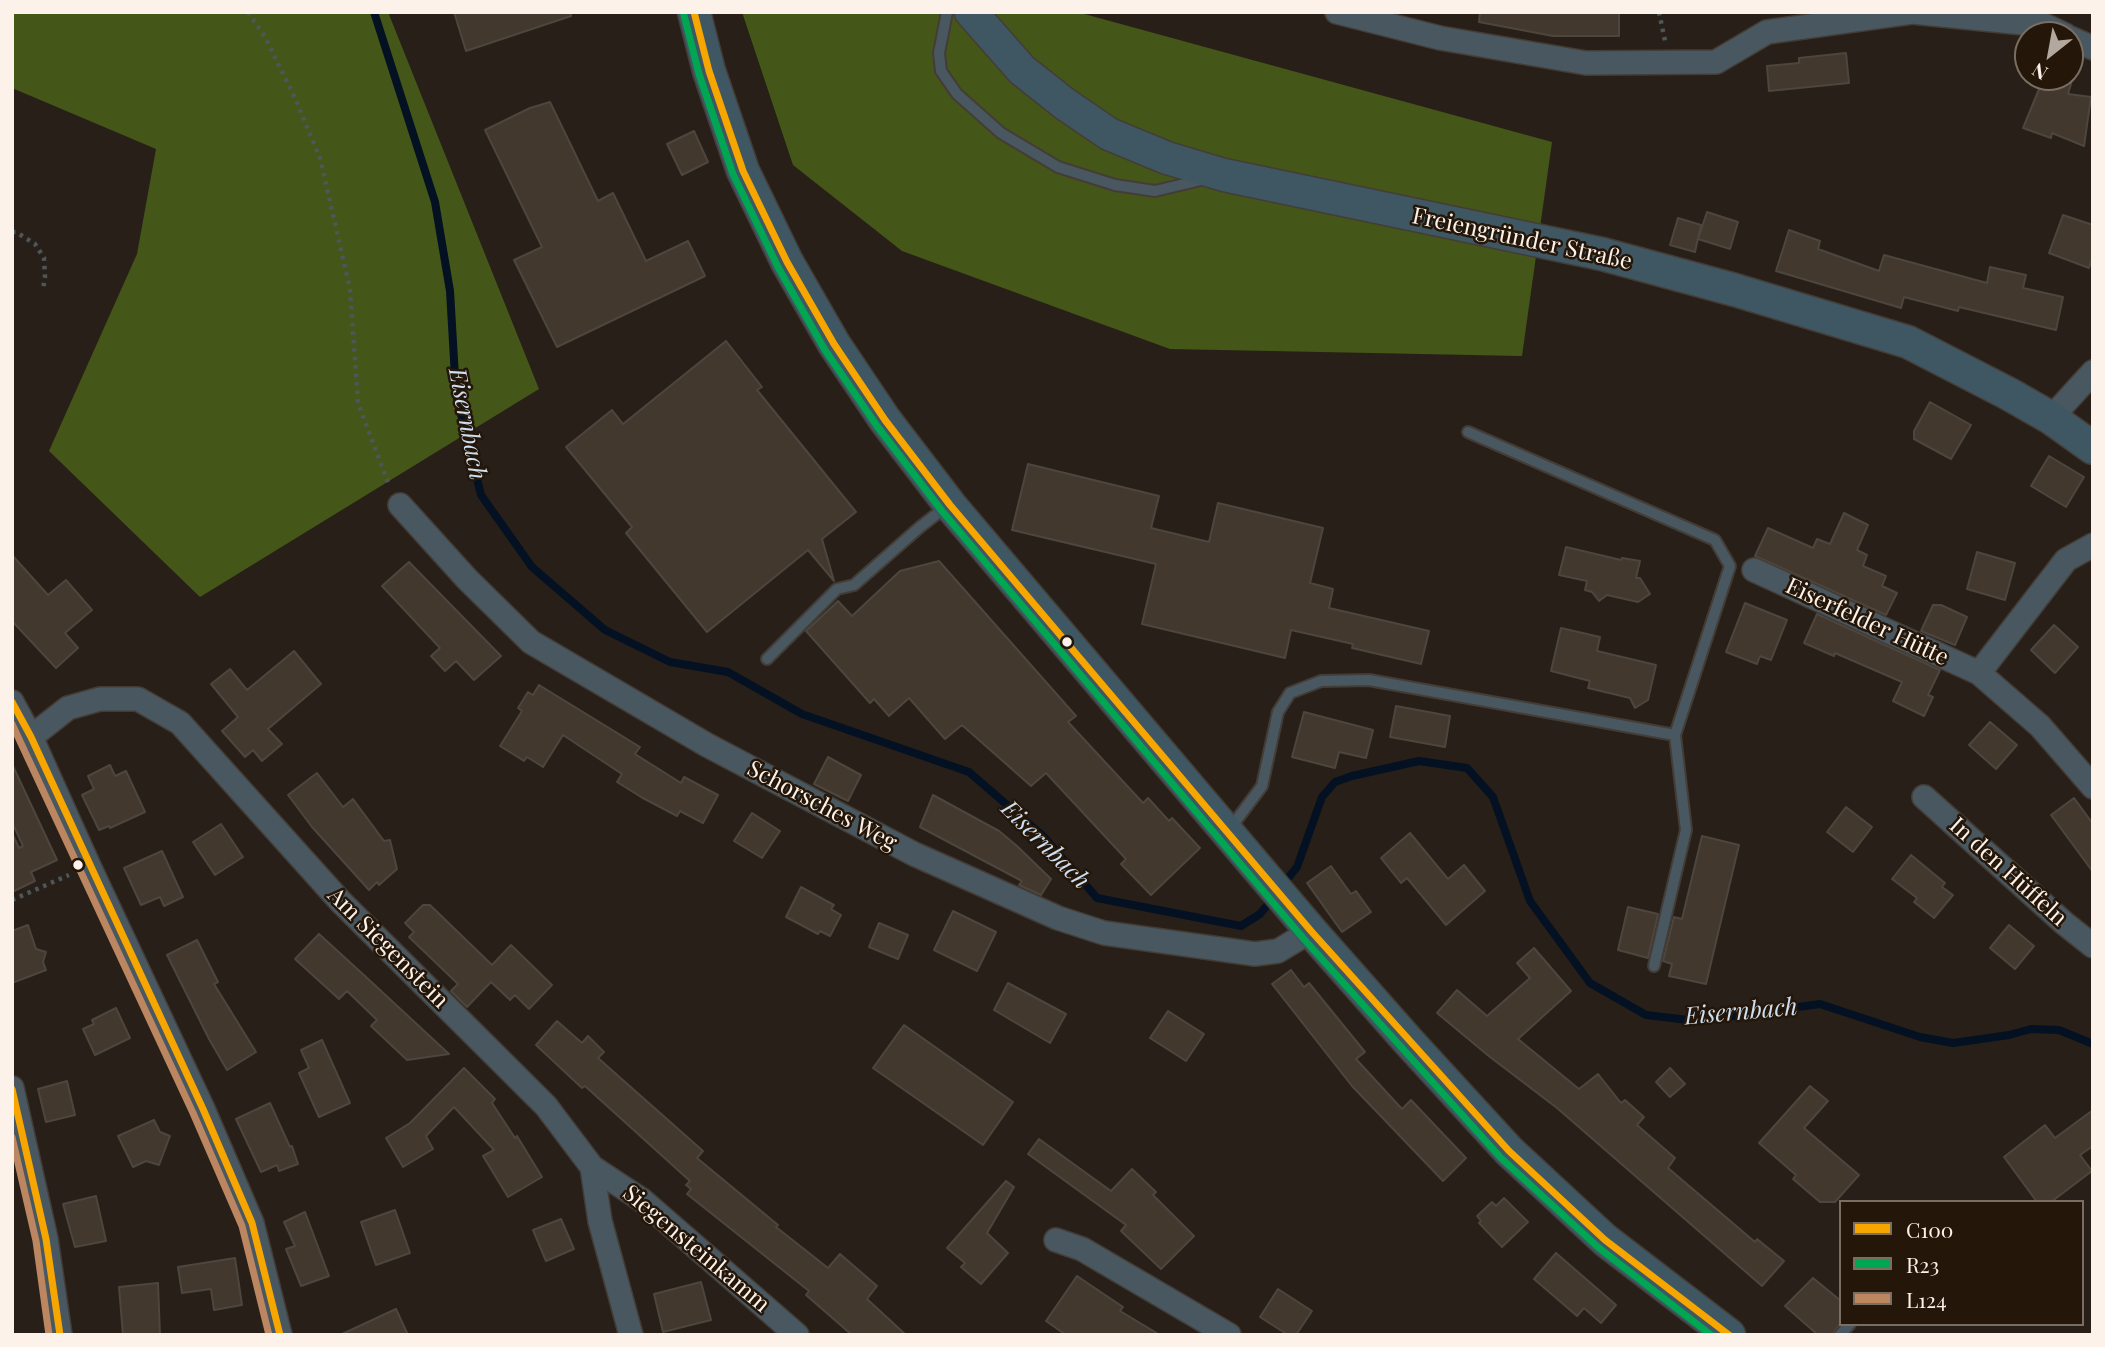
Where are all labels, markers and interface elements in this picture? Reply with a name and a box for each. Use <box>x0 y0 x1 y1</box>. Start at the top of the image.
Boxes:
north arrow <box>2014 21 2084 91</box>
text: N <box>2027 58 2052 87</box>
street label: Freiengründer Straße <box>1410 202 1634 276</box>
water label: Eisernbach <box>442 366 492 482</box>
street label: Eiserfelder Hütte <box>1781 572 1953 672</box>
unlabelled marker <box>1060 635 1074 649</box>
street label: Schorsches Weg <box>742 755 902 857</box>
water label: Eisernbach <box>995 795 1095 895</box>
street label: In den Hüffeln <box>1943 812 2073 932</box>
unlabelled marker <box>71 858 85 872</box>
street label: Am Siegenstein <box>322 882 454 1014</box>
water label: Eisernbach <box>1683 993 1799 1031</box>
street label: Siegensteinkamm <box>617 1180 775 1318</box>
legend <box>1839 1200 2084 1326</box>
text: C100 <box>1906 1215 1953 1243</box>
text: R23 <box>1906 1250 1939 1278</box>
text: L124 <box>1906 1285 1947 1313</box>

